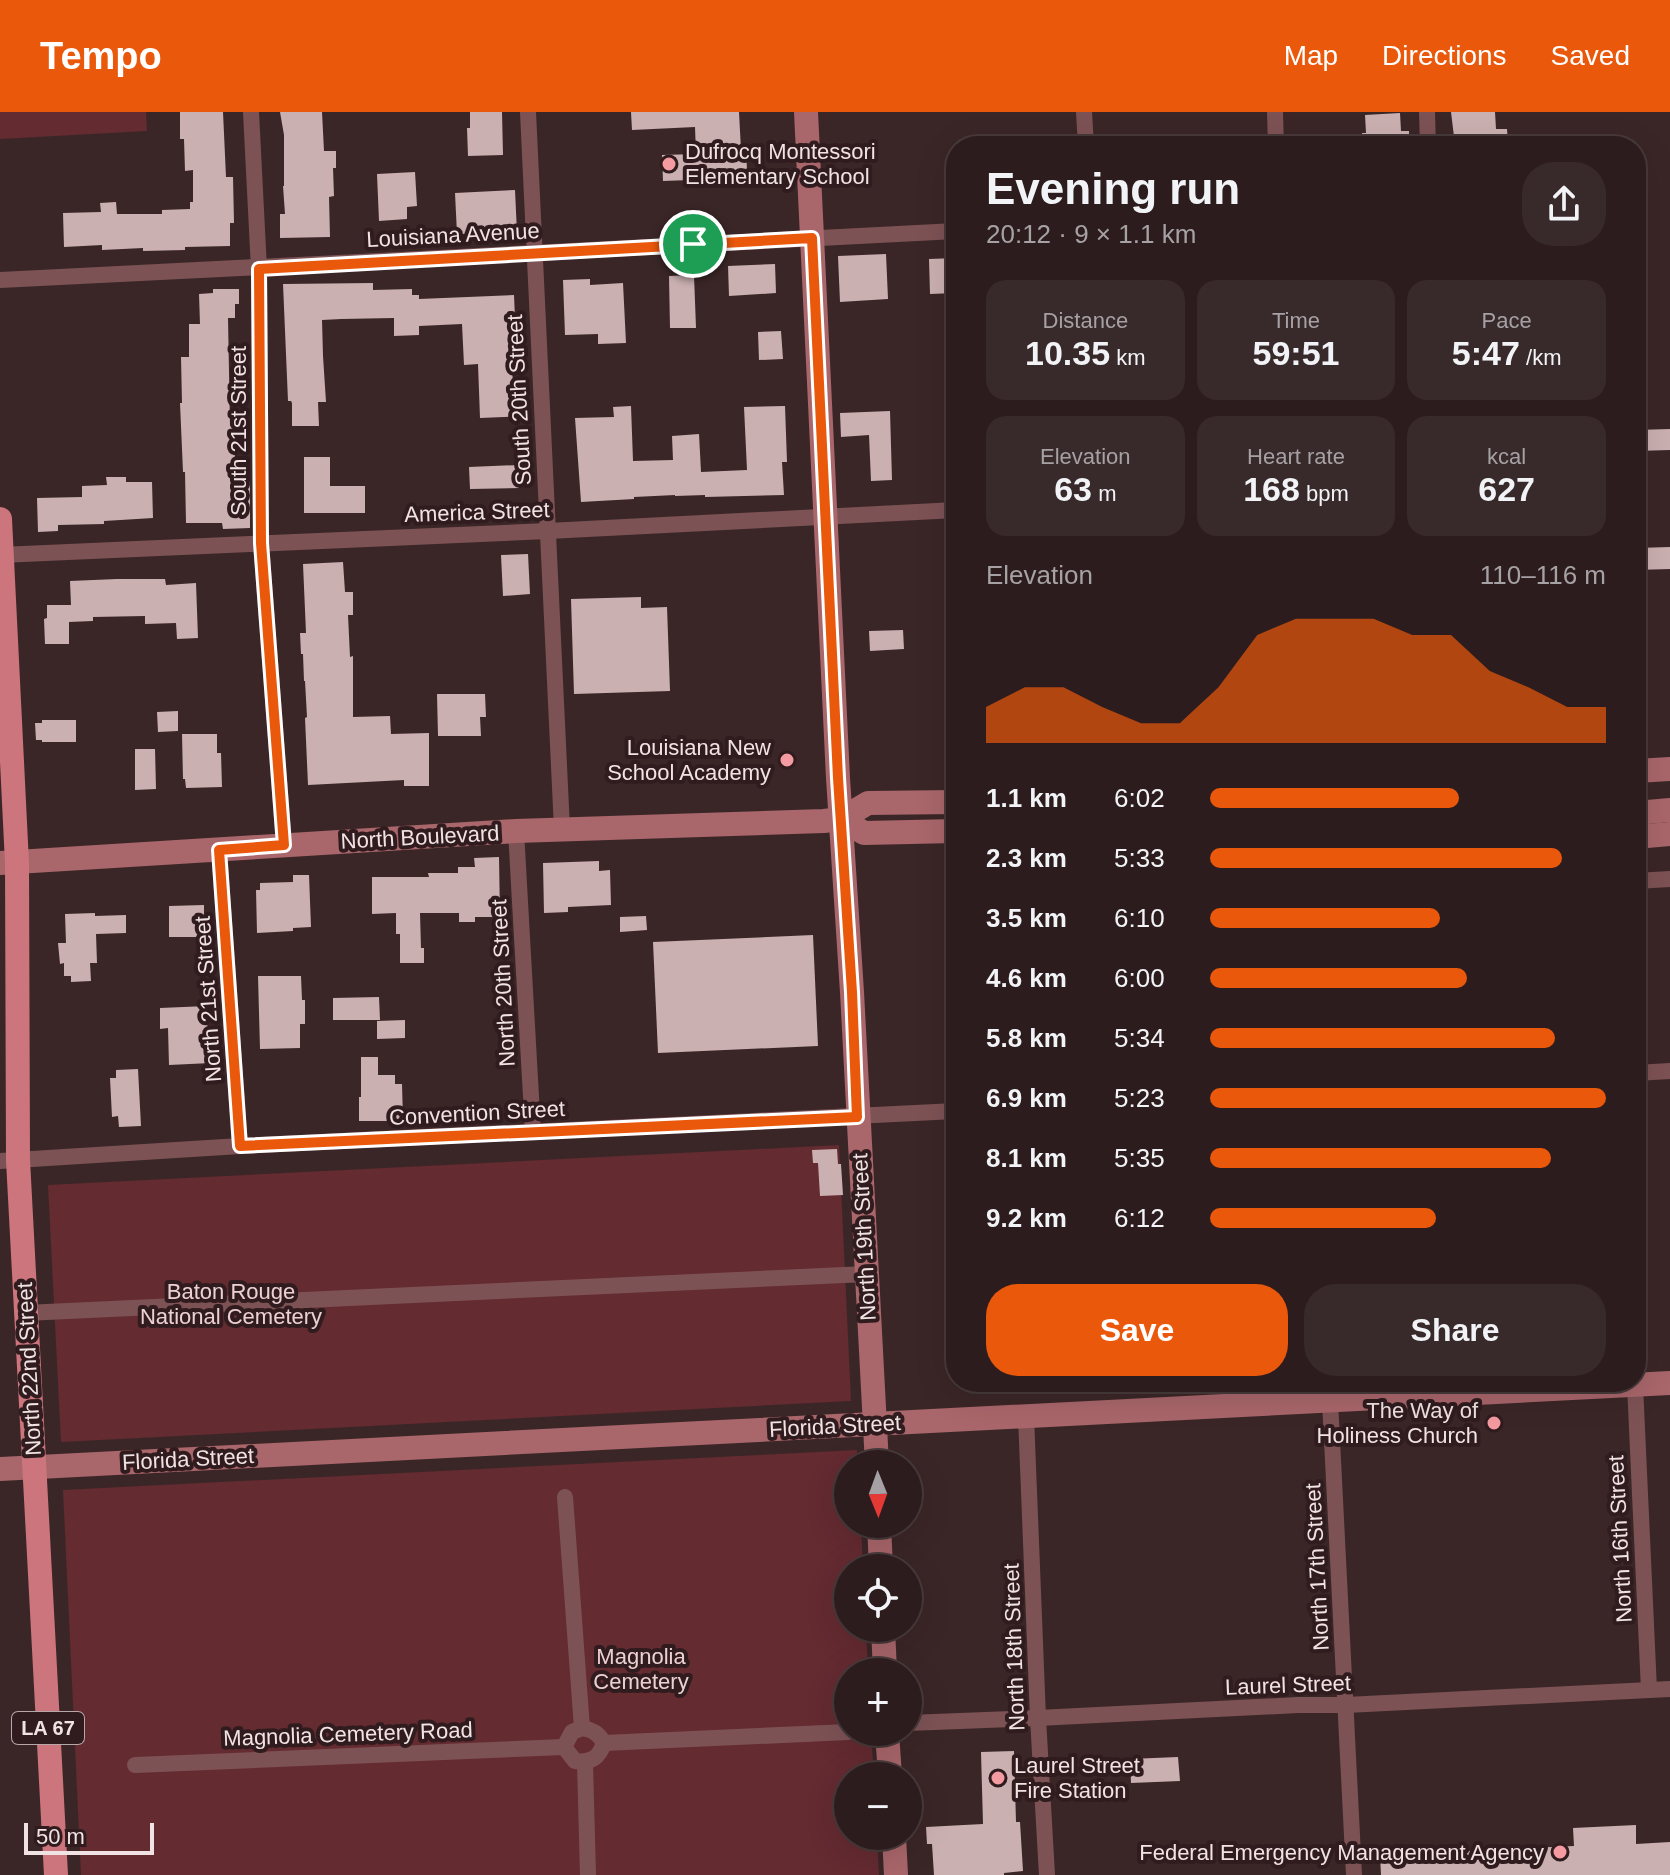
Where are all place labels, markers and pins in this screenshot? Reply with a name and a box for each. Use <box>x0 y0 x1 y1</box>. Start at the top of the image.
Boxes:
place label: Dufrocq Montessori Elementary School <box>685 139 876 189</box>
marker: Dufrocq Montessori Elementary School <box>660 155 678 173</box>
pin <box>659 210 727 278</box>
place label: Louisiana New School Academy <box>607 735 771 785</box>
marker: Louisiana New School Academy <box>778 751 796 769</box>
place label: The Way of Holiness Church <box>1317 1398 1479 1448</box>
marker: The Way of Holiness Church <box>1485 1414 1503 1432</box>
place label: Laurel Street Fire Station <box>1014 1753 1140 1803</box>
marker: Laurel Street Fire Station <box>989 1769 1007 1787</box>
place label: Federal Emergency Management Agency <box>1139 1840 1544 1865</box>
marker: Federal Emergency Management Agency <box>1551 1843 1569 1861</box>

